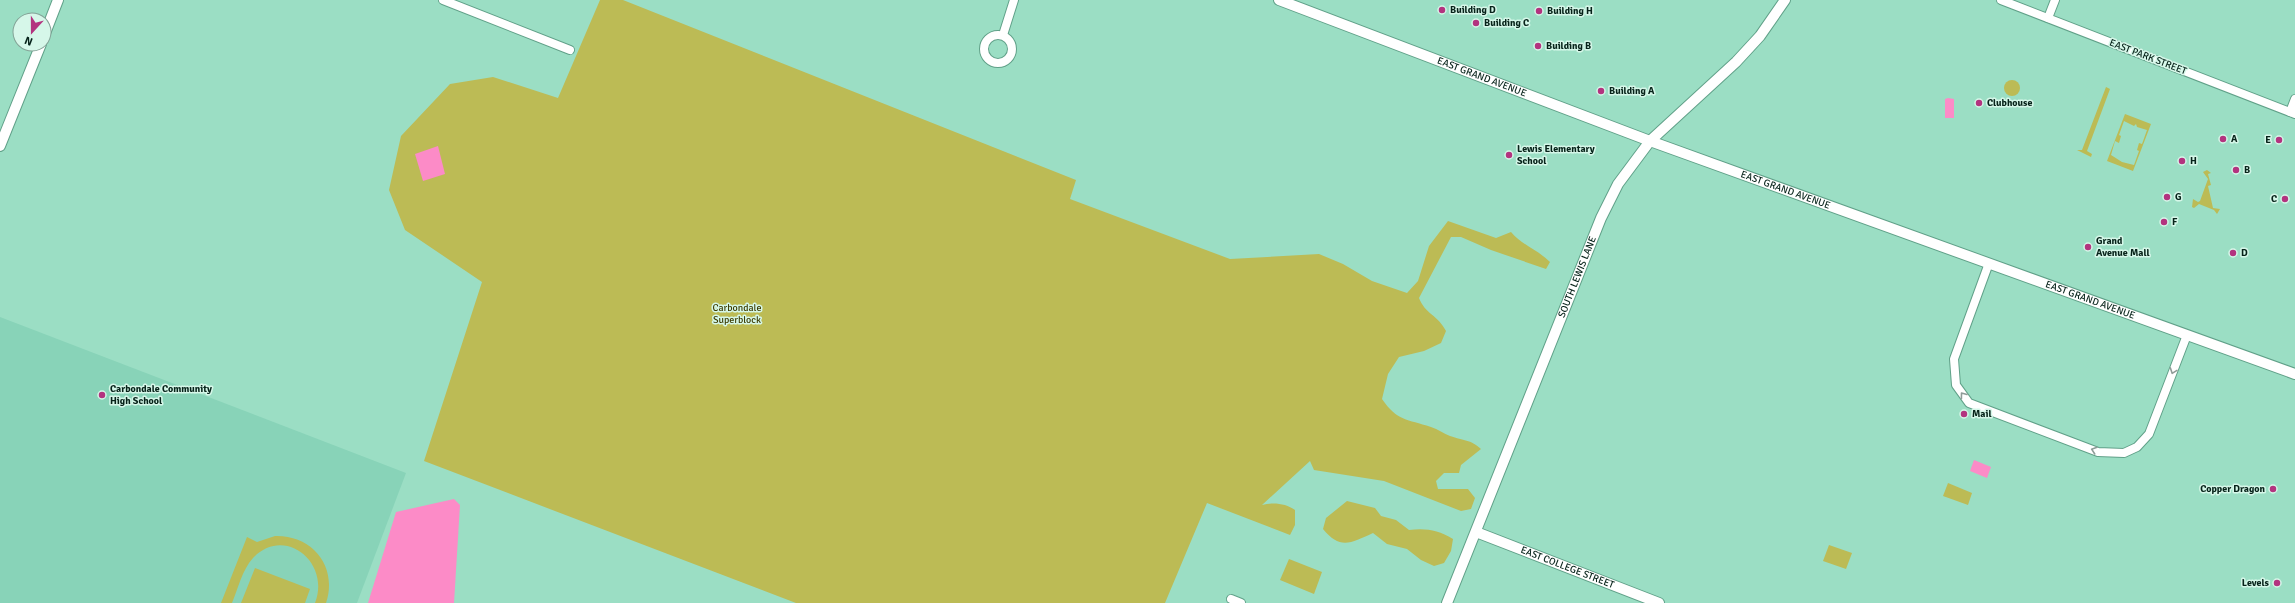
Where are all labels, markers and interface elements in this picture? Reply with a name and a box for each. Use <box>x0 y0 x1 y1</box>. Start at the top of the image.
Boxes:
place label: Building D <box>1450 4 1496 16</box>
marker: Building D <box>1437 5 1447 15</box>
place label: Building H <box>1547 5 1593 17</box>
marker: Building H <box>1534 6 1544 16</box>
north arrow <box>12 12 52 52</box>
place label: Building C <box>1484 17 1529 29</box>
marker: Building C <box>1471 18 1481 28</box>
text: N <box>23 33 34 48</box>
street label: EAST PARK STREET <box>2108 37 2188 77</box>
place label: Building B <box>1546 40 1591 52</box>
marker: Building B <box>1533 41 1543 51</box>
street label: EAST GRAND AVENUE <box>1436 55 1528 100</box>
place label: Building A <box>1609 85 1655 97</box>
marker: Building A <box>1596 86 1606 96</box>
place label: Clubhouse <box>1987 97 2032 109</box>
marker: Clubhouse <box>1974 98 1984 108</box>
place label: A <box>2231 133 2238 145</box>
marker: A <box>2218 134 2228 144</box>
place label: E <box>2265 134 2271 146</box>
marker: E <box>2274 135 2284 145</box>
place label: Lewis Elementary School <box>1517 143 1595 167</box>
marker: Lewis Elementary School <box>1504 150 1514 160</box>
place label: H <box>2190 155 2197 167</box>
marker: H <box>2177 156 2187 166</box>
place label: B <box>2244 164 2250 176</box>
marker: B <box>2231 165 2241 175</box>
street label: EAST GRAND AVENUE <box>1739 168 1832 212</box>
place label: G <box>2175 191 2182 203</box>
marker: G <box>2162 192 2172 202</box>
place label: C <box>2271 193 2277 205</box>
marker: C <box>2280 194 2290 204</box>
place label: F <box>2172 216 2178 228</box>
marker: F <box>2159 217 2169 227</box>
street label: SOUTH LEWIS LANE <box>1556 234 1599 319</box>
place label: Grand Avenue Mall <box>2096 235 2150 259</box>
marker: Grand Avenue Mall <box>2083 242 2093 252</box>
place label: D <box>2241 247 2248 259</box>
marker: D <box>2228 248 2238 258</box>
street label: EAST GRAND AVENUE <box>2044 278 2137 322</box>
park label: Carbondale Superblock <box>713 302 761 326</box>
one-way arrow <box>2170 368 2178 375</box>
place label: Carbondale Community High School <box>110 383 212 407</box>
marker: Carbondale Community High School <box>97 390 107 400</box>
one-way arrow <box>1960 393 1967 400</box>
place label: Mail <box>1972 408 1992 420</box>
marker: Mail <box>1959 409 1969 419</box>
one-way arrow <box>2091 447 2098 455</box>
place label: Copper Dragon <box>2200 483 2266 495</box>
marker: Copper Dragon <box>2268 484 2278 494</box>
street label: EAST COLLEGE STREET <box>1519 544 1616 591</box>
place label: Levels <box>2242 577 2270 589</box>
marker: Levels <box>2272 578 2282 588</box>

